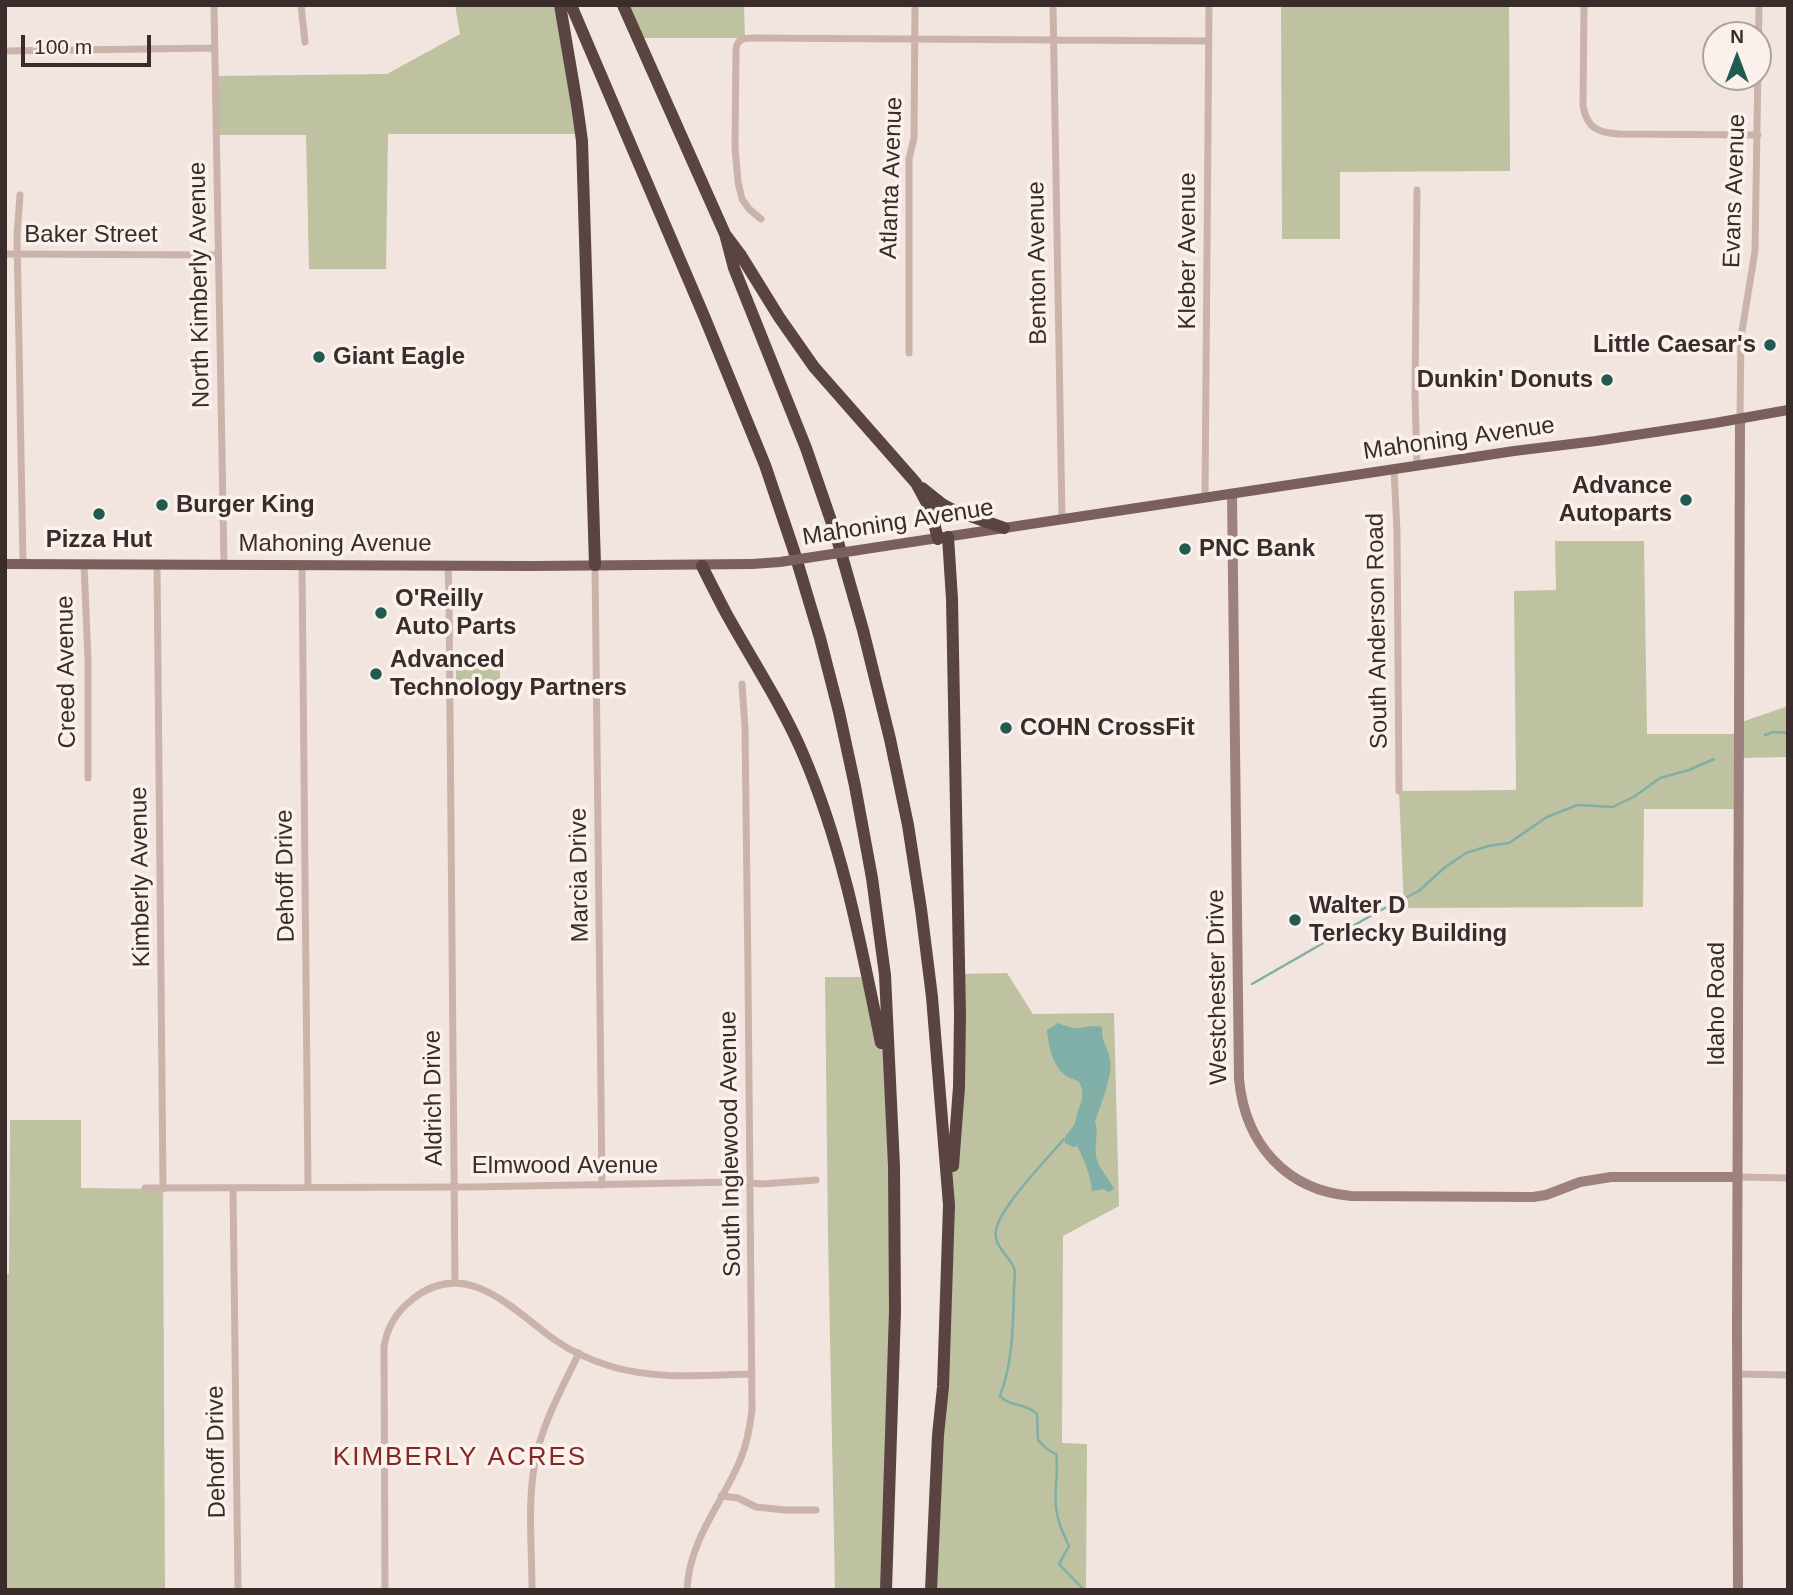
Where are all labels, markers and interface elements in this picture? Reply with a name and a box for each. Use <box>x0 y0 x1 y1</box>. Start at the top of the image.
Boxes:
scale bar <box>24 21 154 65</box>
north arrow <box>1702 21 1772 91</box>
text: N <box>1730 26 1744 47</box>
text: 100 m <box>34 35 92 58</box>
street label: Atlanta Avenue <box>875 96 909 260</box>
street label: Evans Avenue <box>1718 113 1752 269</box>
street label: North Kimberly Avenue <box>183 162 217 408</box>
street label: Kleber Avenue <box>1174 172 1202 330</box>
street label: Benton Avenue <box>1022 181 1054 345</box>
street label: Baker Street <box>24 221 158 249</box>
place label: Little Caesar's <box>1593 331 1756 359</box>
marker: Little Caesar's <box>1762 337 1778 353</box>
place label: Giant Eagle <box>333 343 465 371</box>
marker: Giant Eagle <box>311 349 327 365</box>
place label: Dunkin' Donuts <box>1417 366 1593 394</box>
marker: Dunkin' Donuts <box>1599 372 1615 388</box>
street label: Mahoning Avenue <box>1361 411 1557 467</box>
place label: Advance Autoparts <box>1559 472 1672 528</box>
place label: Burger King <box>176 491 315 519</box>
marker: Advance Autoparts <box>1678 492 1694 508</box>
street label: Mahoning Avenue <box>800 494 996 552</box>
marker: Burger King <box>154 497 170 513</box>
marker: Pizza Hut <box>91 506 107 522</box>
street label: South Anderson Road <box>1362 513 1394 749</box>
place label: Pizza Hut <box>46 526 152 554</box>
street label: Mahoning Avenue <box>238 530 432 558</box>
place label: PNC Bank <box>1199 535 1315 563</box>
marker: PNC Bank <box>1177 541 1193 557</box>
place label: O'Reilly Auto Parts <box>395 585 516 641</box>
street label: Creed Avenue <box>51 595 83 749</box>
marker: O'Reilly Auto Parts <box>373 605 389 621</box>
place label: Advanced Technology Partners <box>390 646 627 702</box>
marker: Advanced Technology Partners <box>368 666 384 682</box>
place label: COHN CrossFit <box>1020 714 1195 742</box>
marker: COHN CrossFit <box>998 720 1014 736</box>
street label: Kimberly Avenue <box>125 786 157 968</box>
street label: Marcia Drive <box>564 807 596 943</box>
street label: Dehoff Drive <box>270 809 302 943</box>
street label: Westchester Drive <box>1202 889 1234 1085</box>
place label: Walter D Terlecky Building <box>1309 892 1507 948</box>
marker: Walter D Terlecky Building <box>1287 912 1303 928</box>
street label: Idaho Road <box>1703 942 1731 1066</box>
street label: South Inglewood Avenue <box>714 1011 748 1277</box>
street label: Aldrich Drive <box>418 1030 450 1166</box>
street label: Elmwood Avenue <box>472 1152 658 1180</box>
street label: Dehoff Drive <box>201 1385 233 1519</box>
district label: KIMBERLY ACRES <box>335 1442 585 1474</box>

